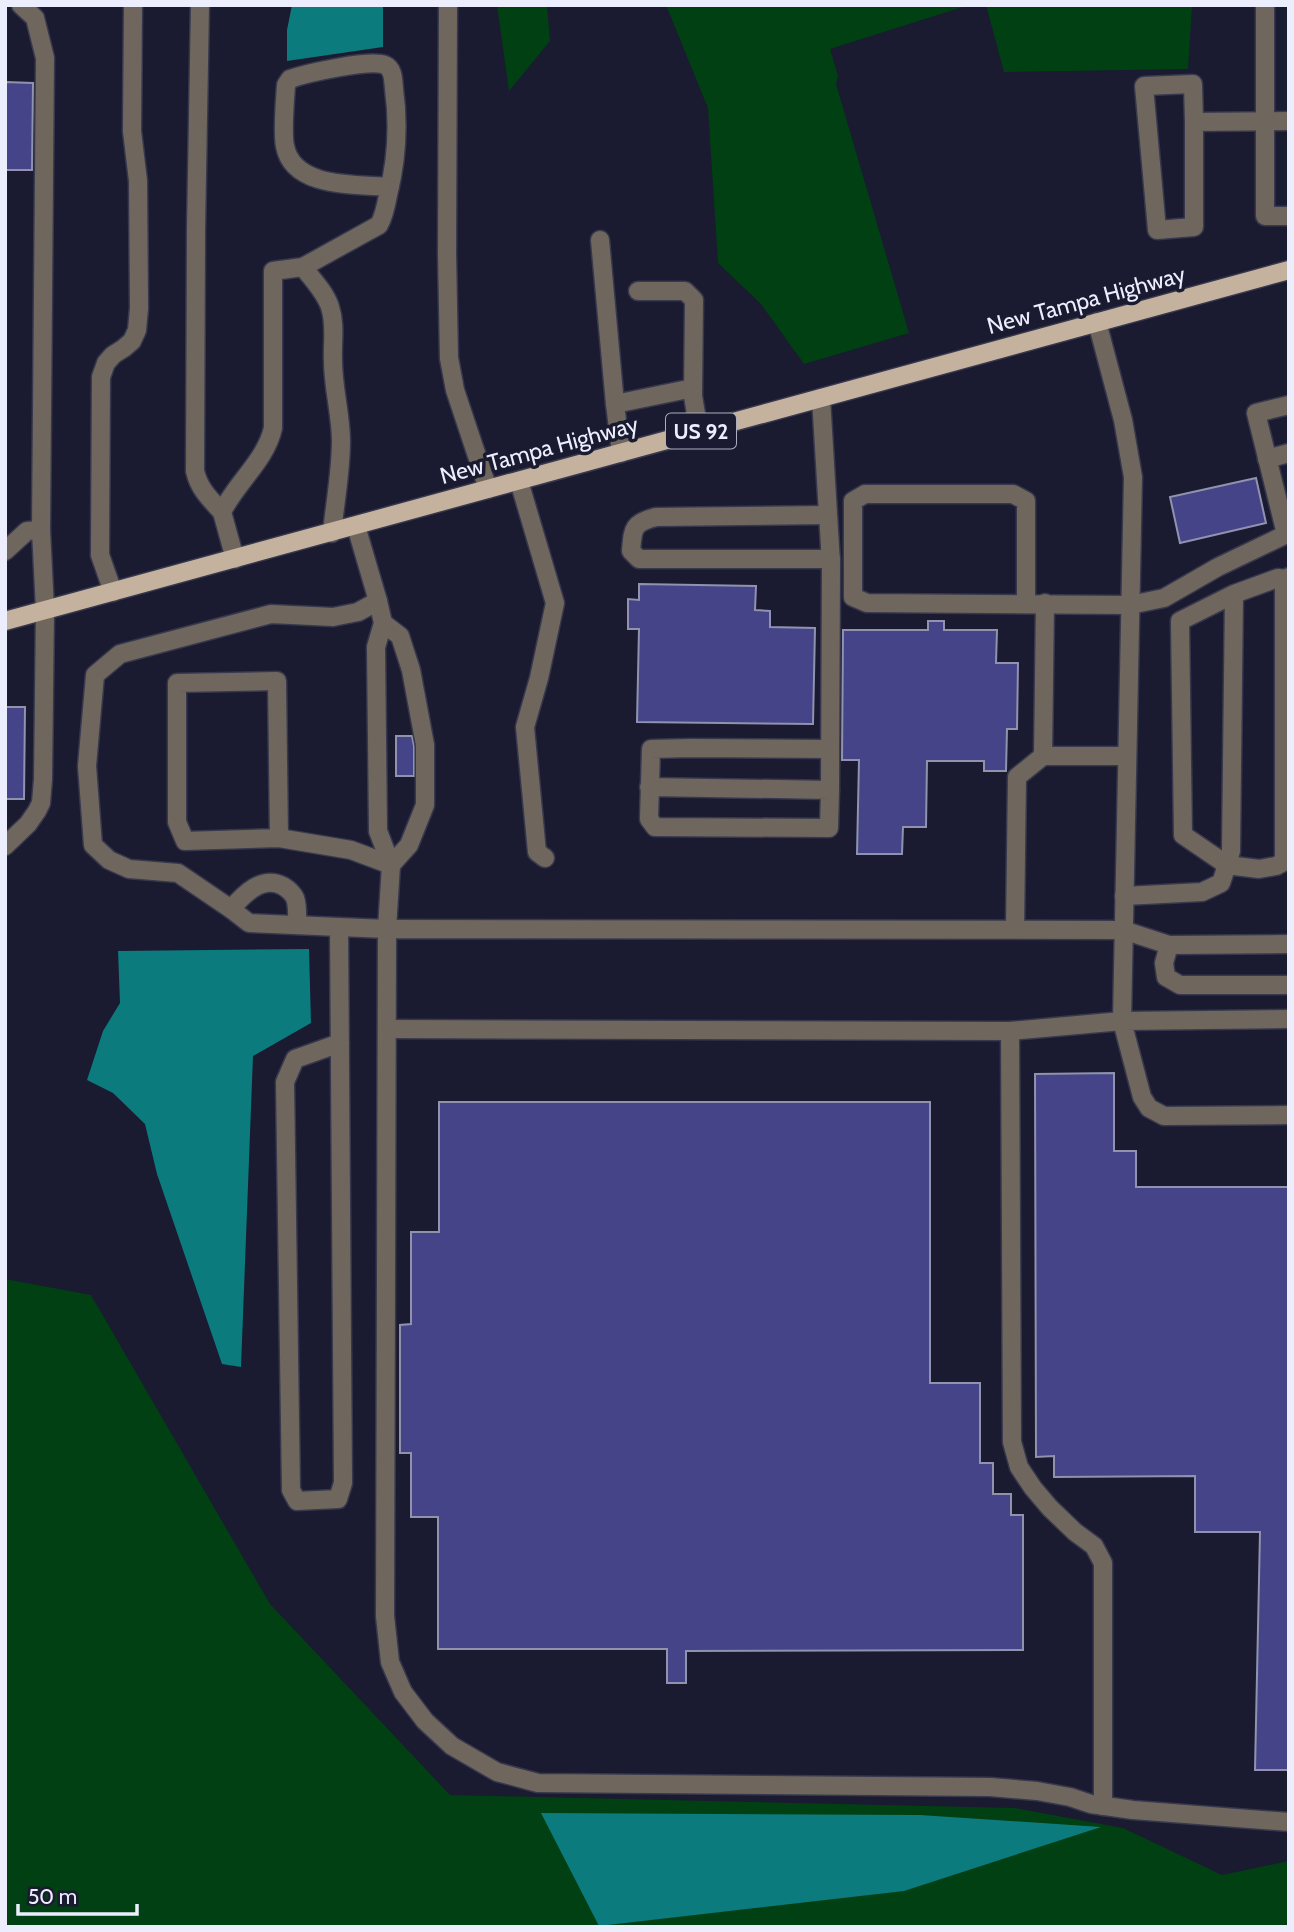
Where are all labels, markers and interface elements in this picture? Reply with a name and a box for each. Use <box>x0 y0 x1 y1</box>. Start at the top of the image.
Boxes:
street label: New Tampa Highway <box>984 260 1189 340</box>
street label: New Tampa Highway <box>437 410 642 490</box>
road number: US 92 <box>666 414 736 448</box>
scale bar <box>18 1872 136 1916</box>
text: 50 m <box>28 1884 77 1909</box>

